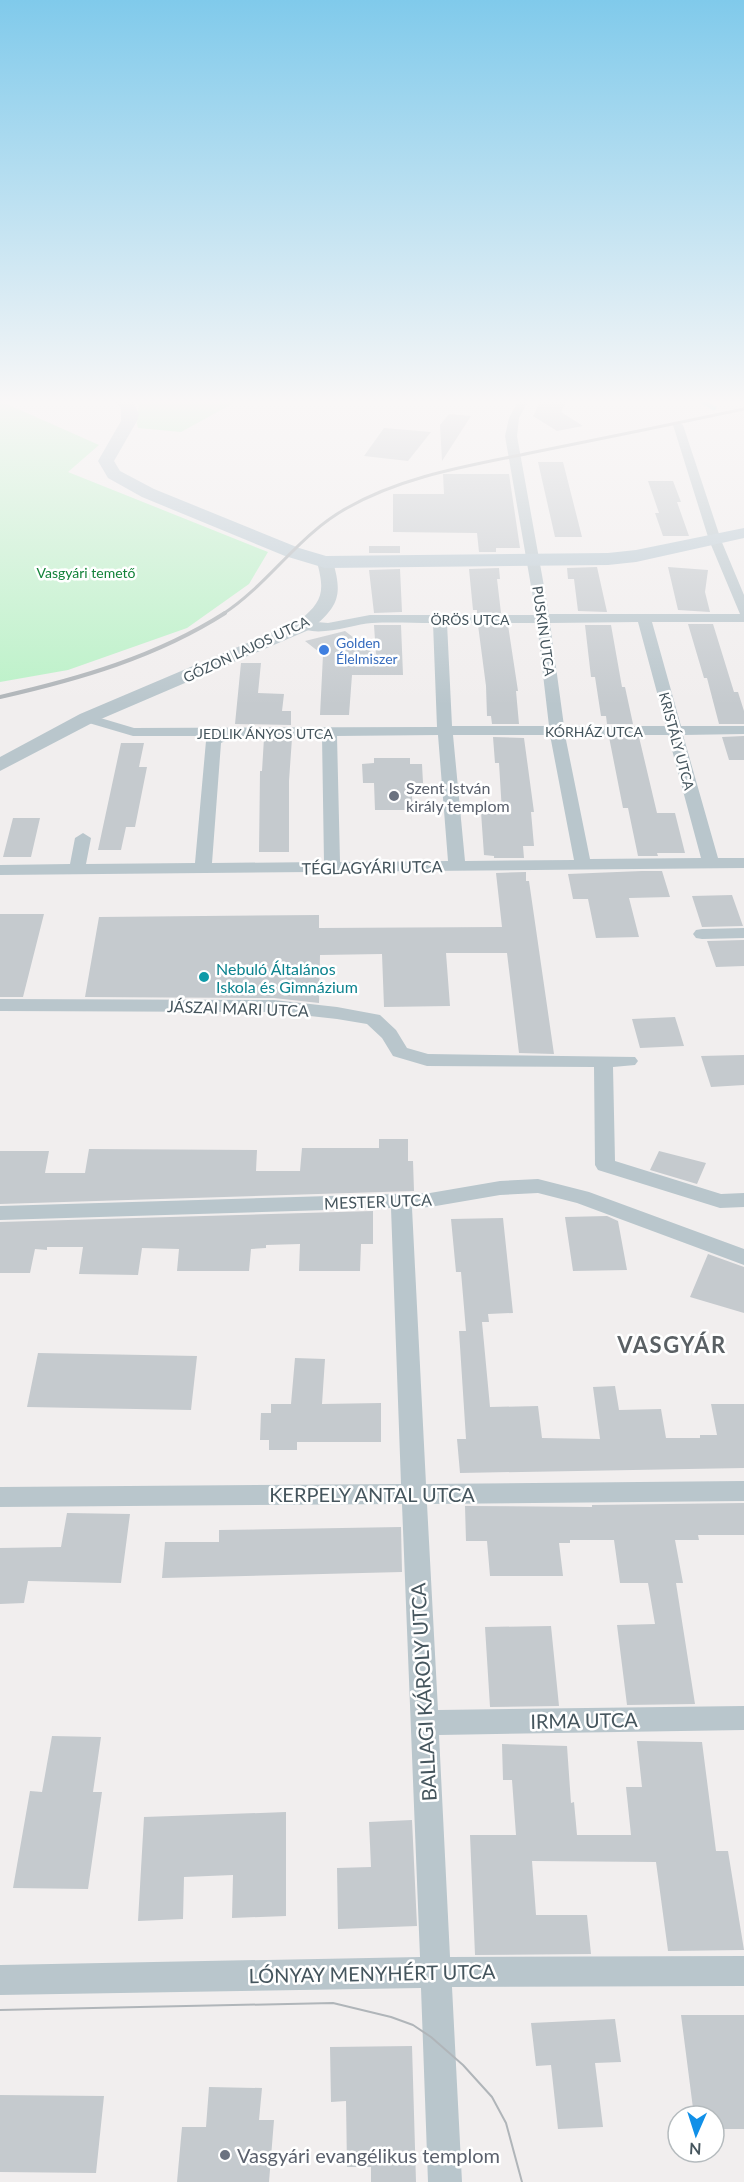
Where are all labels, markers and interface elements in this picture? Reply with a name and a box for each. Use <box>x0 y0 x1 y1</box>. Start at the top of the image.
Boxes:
park label: Vasgyári temető <box>37 564 136 581</box>
street label: PUSKIN UTCA <box>529 585 559 678</box>
street label: ÖRÖS UTCA <box>430 611 510 628</box>
street label: GÓZON LAJOS UTCA <box>180 612 312 686</box>
place label: Golden Élelmiszer <box>336 634 398 667</box>
marker: Golden Élelmiszer <box>317 643 331 657</box>
street label: KRISTÁLY UTCA <box>656 690 698 792</box>
street label: KÓRHÁZ UTCA <box>545 723 643 740</box>
street label: JEDLIK ÁNYOS UTCA <box>197 725 333 742</box>
place label: Szent István király templom <box>406 778 510 815</box>
marker: Szent István király templom <box>387 789 401 803</box>
street label: TÉGLAGYÁRI UTCA <box>301 856 443 878</box>
place label: Nebuló Általános Iskola és Gimnázium <box>216 959 358 996</box>
marker: Nebuló Általános Iskola és Gimnázium <box>197 970 211 984</box>
street label: JÁSZAI MARI UTCA <box>167 996 309 1020</box>
street label: MESTER UTCA <box>324 1190 432 1212</box>
district label: VASGYÁR <box>616 1331 727 1358</box>
street label: KERPELY ANTAL UTCA <box>269 1482 475 1506</box>
street label: BALLAGI KÁROLY UTCA <box>405 1582 441 1802</box>
street label: IRMA UTCA <box>530 1707 638 1733</box>
street label: LÓNYAY MENYHÉRT UTCA <box>248 1959 496 1987</box>
north arrow <box>666 2104 726 2164</box>
text: N <box>689 2140 702 2159</box>
place label: Vasgyári evangélikus templom <box>237 2143 500 2167</box>
marker: Vasgyári evangélikus templom <box>218 2148 232 2162</box>

